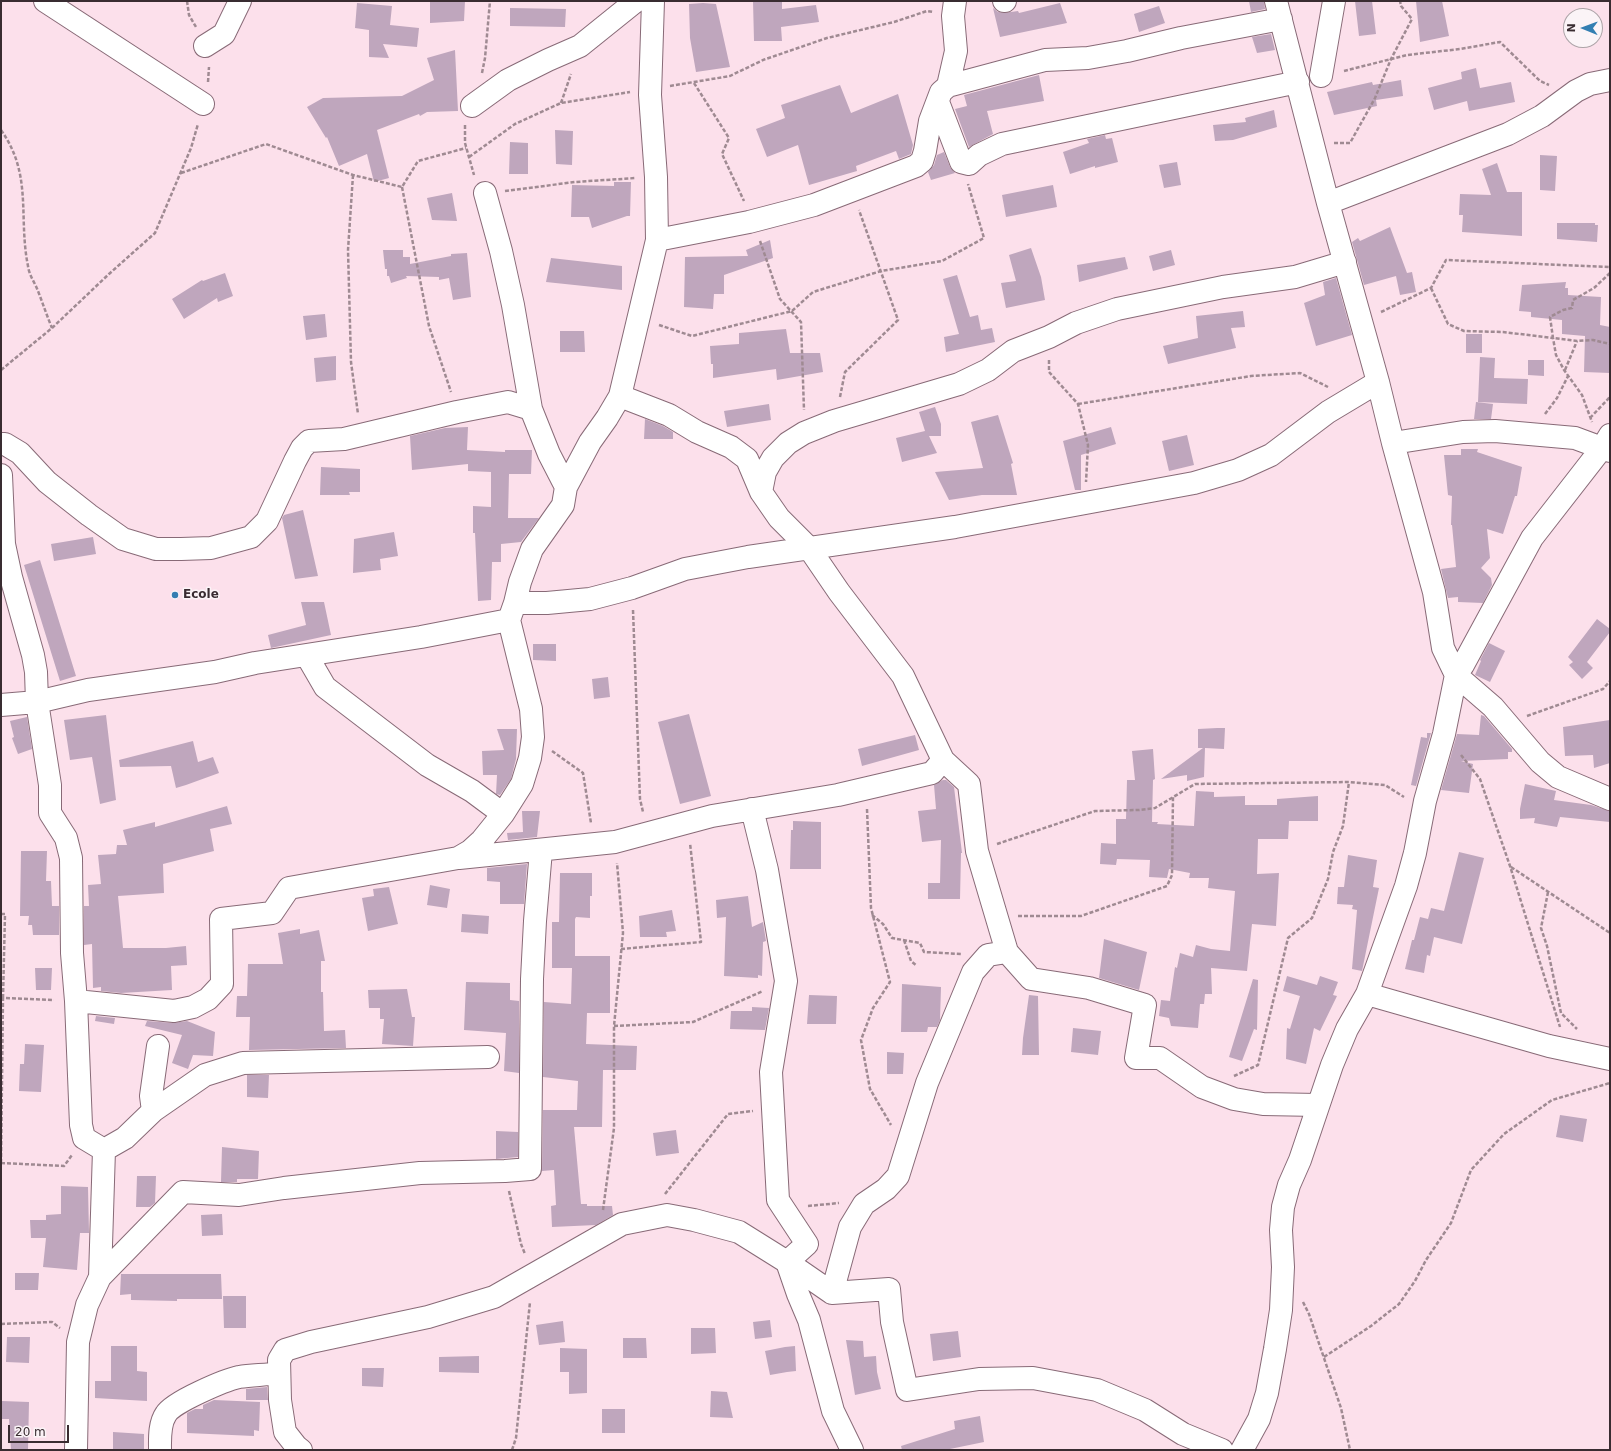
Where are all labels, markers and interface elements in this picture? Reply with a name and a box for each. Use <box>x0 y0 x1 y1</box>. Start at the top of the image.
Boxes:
north arrow <box>1563 8 1603 48</box>
text: N <box>1565 23 1578 33</box>
place label: Ecole <box>183 588 219 602</box>
marker: Ecole <box>170 590 180 600</box>
scale bar <box>10 1417 71 1443</box>
text: 20 m <box>15 1425 46 1439</box>

